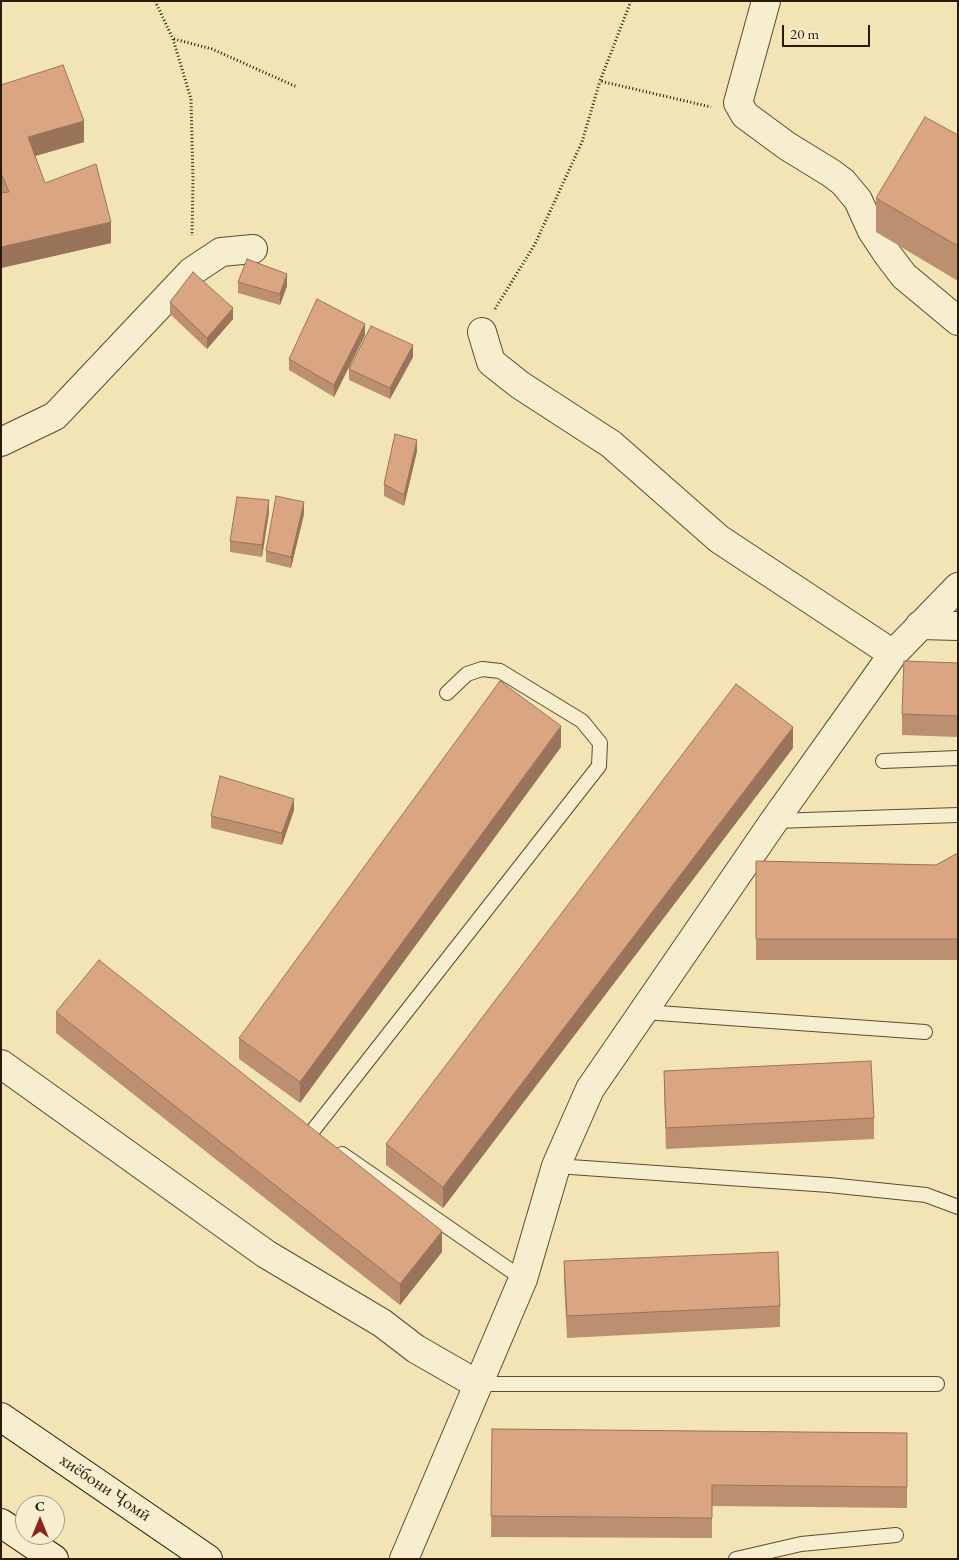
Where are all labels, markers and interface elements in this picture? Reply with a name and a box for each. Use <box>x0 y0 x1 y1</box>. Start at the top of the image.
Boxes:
scale bar <box>784 15 872 47</box>
text: 20 m <box>790 24 819 43</box>
street label: хиёбони Ҷомӣ <box>55 1449 155 1527</box>
north arrow <box>15 1495 65 1545</box>
text: С <box>35 1497 45 1515</box>

